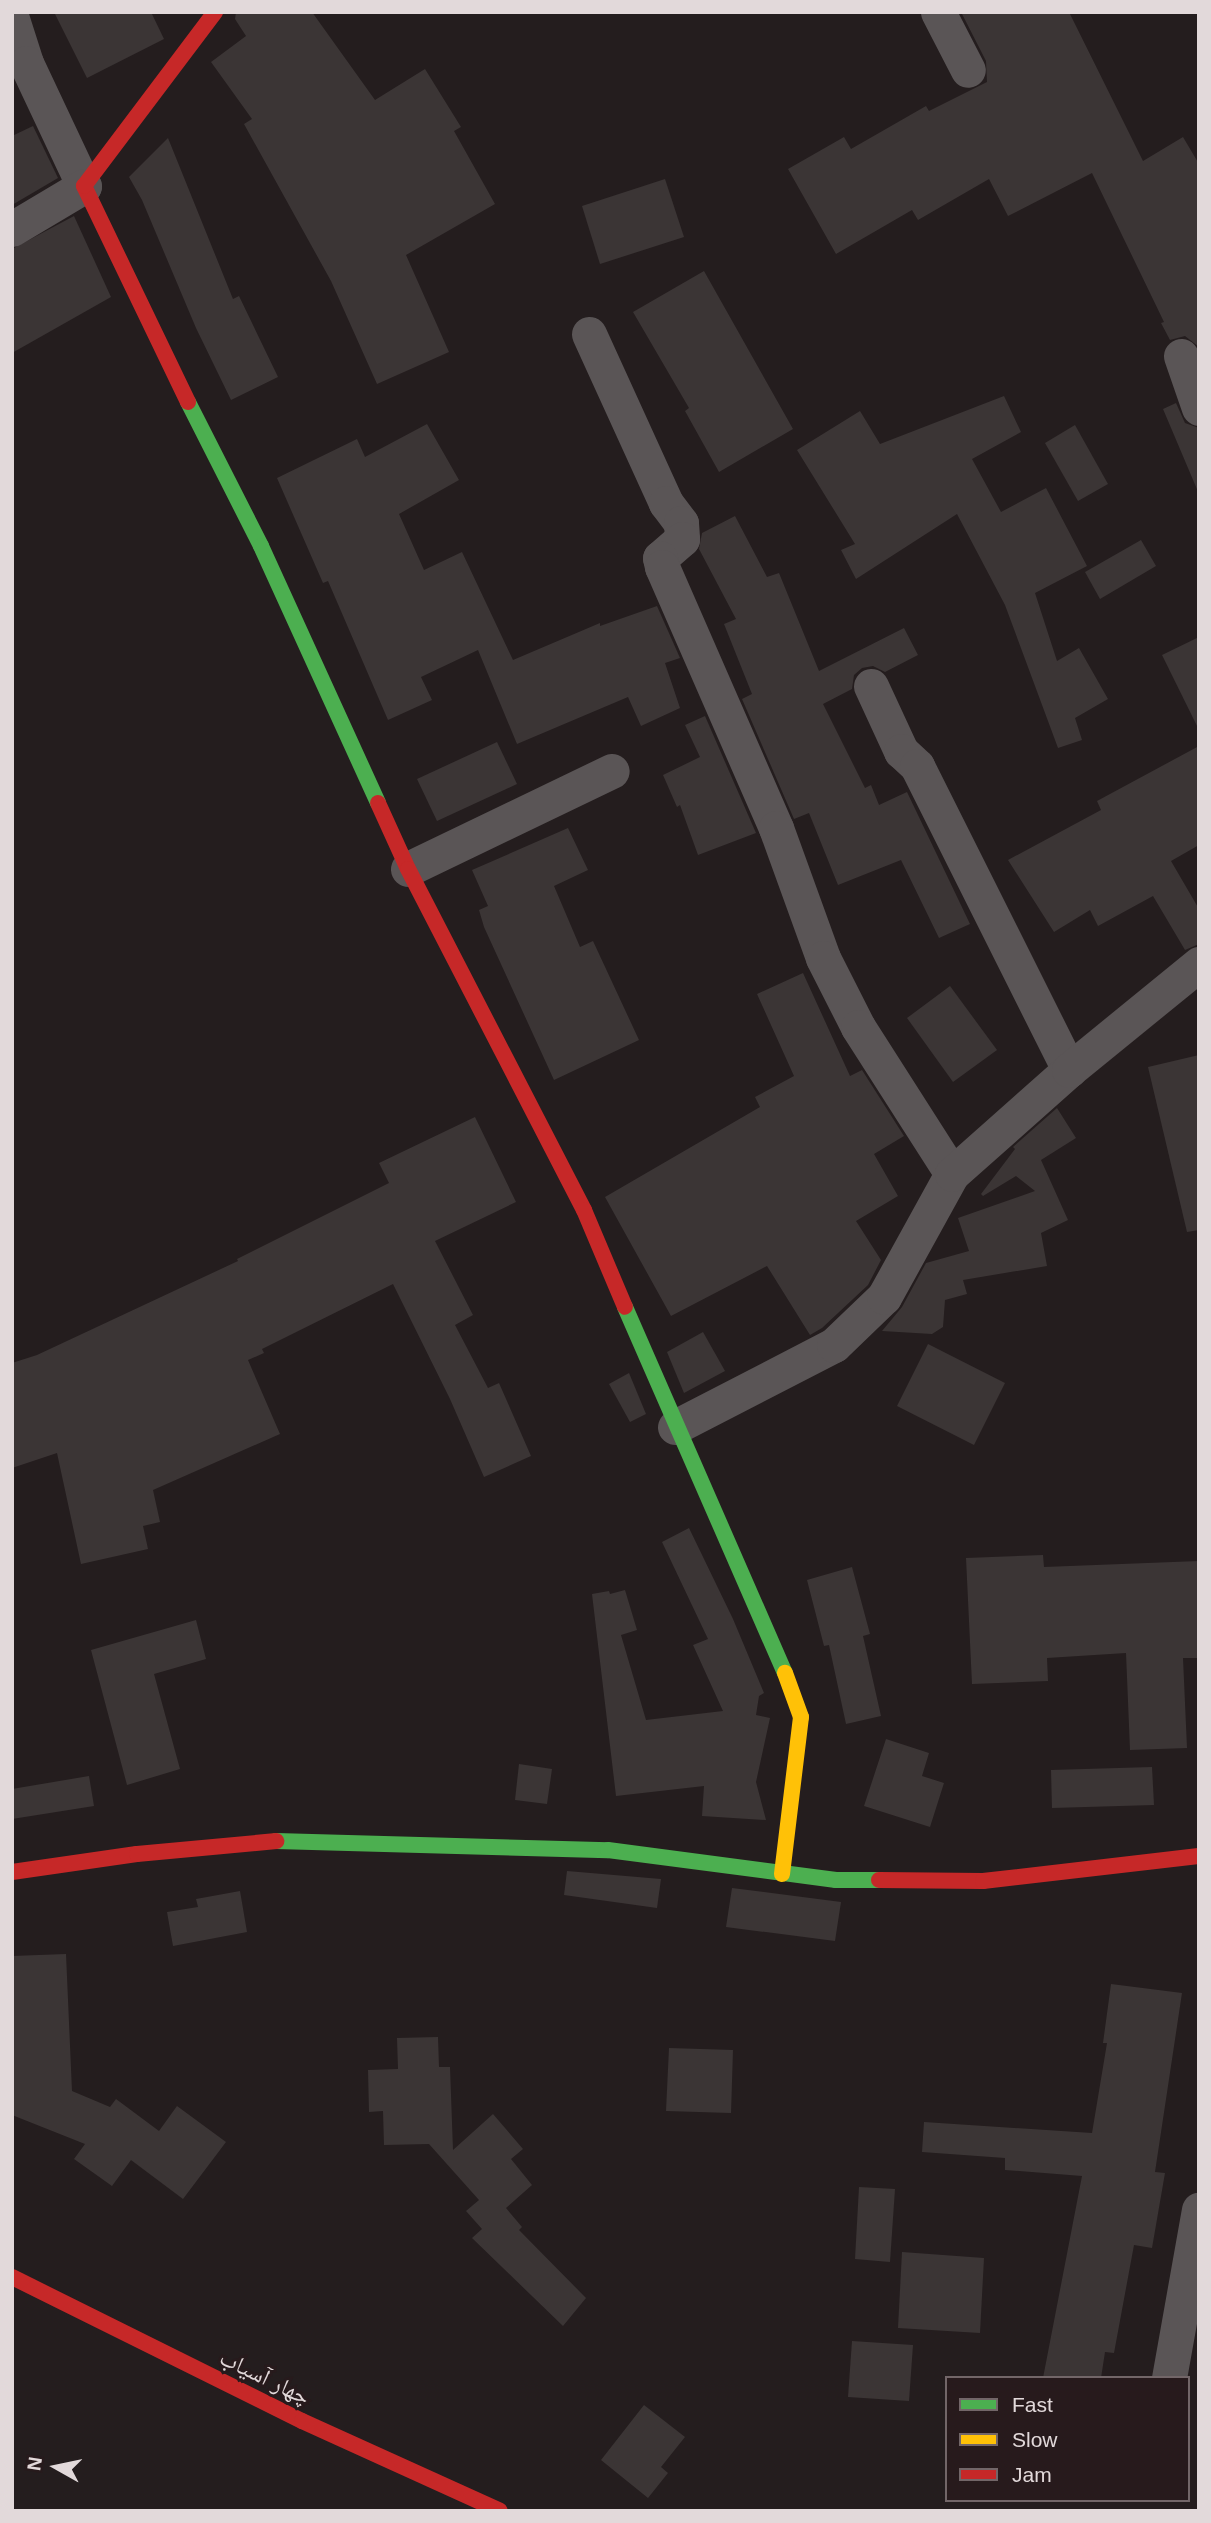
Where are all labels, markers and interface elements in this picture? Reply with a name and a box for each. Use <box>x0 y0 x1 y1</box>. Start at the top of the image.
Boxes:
street label: چهار آسیاب <box>215 2343 315 2411</box>
legend <box>945 2376 1190 2502</box>
text: Fast <box>1012 2393 1053 2416</box>
text: Slow <box>1012 2428 1058 2451</box>
north arrow <box>21 2432 91 2502</box>
text: N <box>23 2455 46 2472</box>
text: Jam <box>1012 2463 1052 2486</box>

